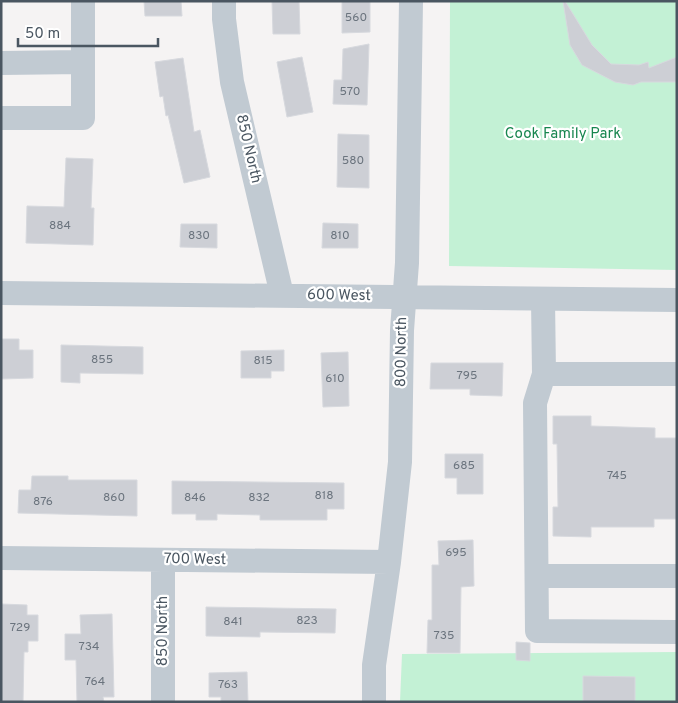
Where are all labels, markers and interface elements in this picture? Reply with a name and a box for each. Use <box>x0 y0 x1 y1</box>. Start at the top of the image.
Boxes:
house number: 560 <box>345 10 367 26</box>
scale bar <box>18 15 158 47</box>
text: 50 m <box>25 25 60 44</box>
house number: 570 <box>340 84 360 100</box>
street label: 850 North <box>231 113 265 185</box>
park label: Cook Family Park <box>505 125 621 144</box>
house number: 580 <box>342 153 364 169</box>
house number: 884 <box>49 218 71 234</box>
house number: 830 <box>188 228 210 244</box>
house number: 810 <box>330 228 350 244</box>
street label: 600 West <box>307 286 371 306</box>
street label: 800 North <box>392 317 412 387</box>
house number: 855 <box>91 352 113 368</box>
house number: 815 <box>253 353 273 369</box>
house number: 795 <box>457 368 477 384</box>
house number: 610 <box>325 371 345 387</box>
house number: 685 <box>453 458 475 474</box>
house number: 745 <box>607 468 627 484</box>
house number: 818 <box>314 488 334 504</box>
house number: 860 <box>103 490 125 506</box>
house number: 846 <box>184 490 206 506</box>
house number: 832 <box>248 490 270 506</box>
house number: 876 <box>33 494 53 510</box>
house number: 695 <box>445 545 467 561</box>
street label: 700 West <box>164 550 226 570</box>
street label: 850 North <box>154 596 173 666</box>
house number: 823 <box>296 613 318 629</box>
house number: 841 <box>223 614 243 630</box>
house number: 729 <box>10 620 30 636</box>
house number: 735 <box>434 628 454 644</box>
house number: 734 <box>79 639 99 655</box>
house number: 764 <box>85 674 105 690</box>
house number: 763 <box>218 677 238 693</box>

